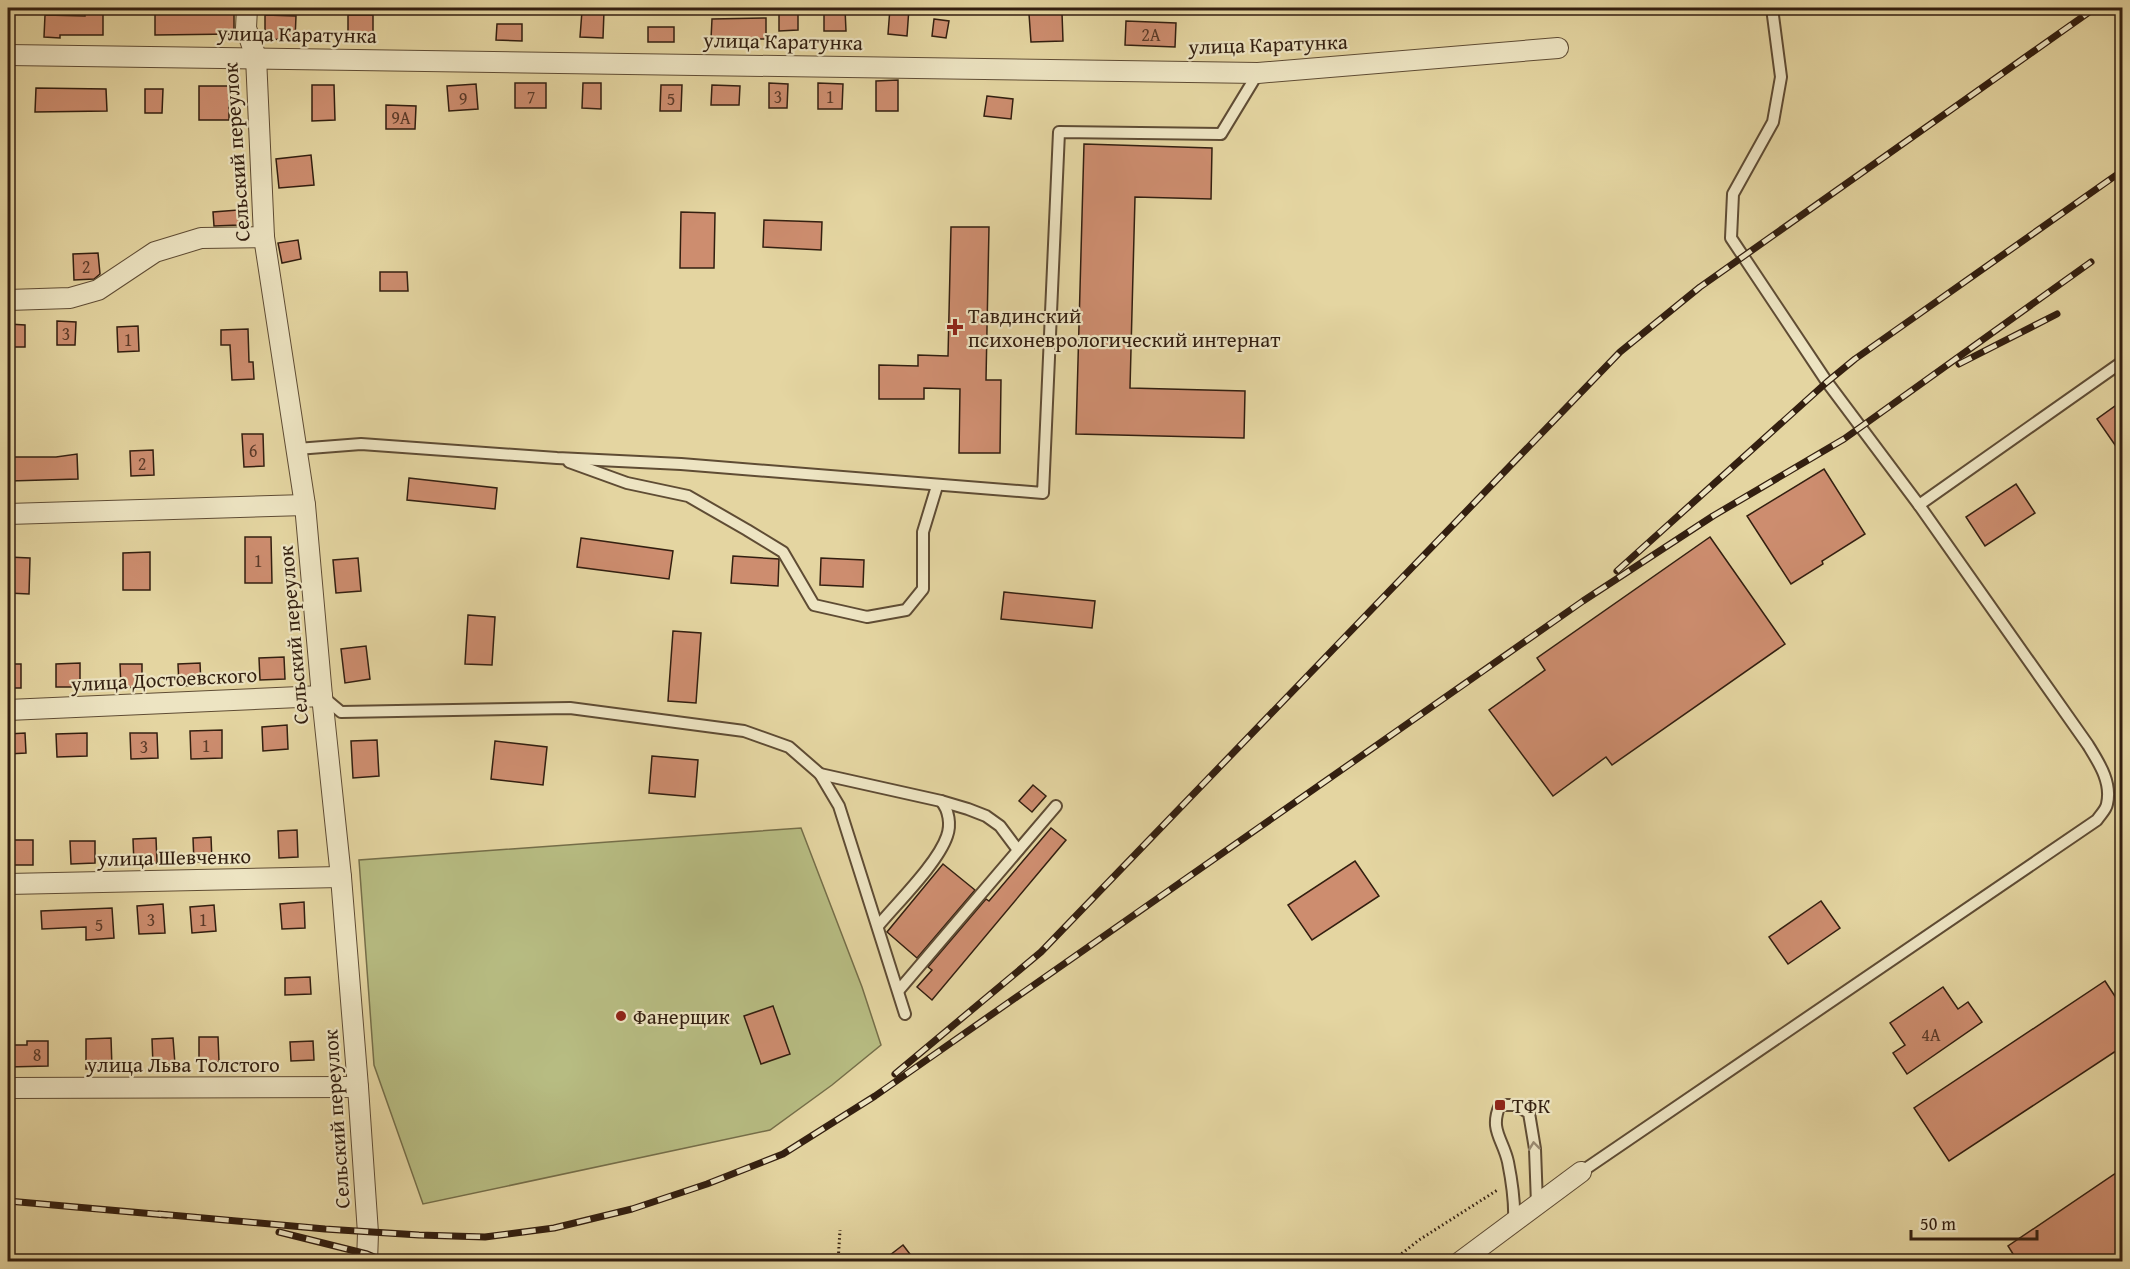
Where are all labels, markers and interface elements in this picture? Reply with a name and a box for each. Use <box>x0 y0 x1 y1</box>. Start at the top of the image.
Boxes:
street label: улица Каратунка <box>216 17 377 51</box>
house number: 2А <box>1141 21 1161 48</box>
street label: улица Каратунка <box>702 24 863 58</box>
street label: улица Каратунка <box>1187 26 1348 62</box>
street label: Сельский переулок <box>214 61 258 243</box>
house number: 7 <box>527 83 535 110</box>
house number: 3 <box>774 83 782 110</box>
house number: 1 <box>826 83 834 110</box>
house number: 9 <box>459 85 467 112</box>
house number: 5 <box>667 85 675 112</box>
house number: 9А <box>391 104 411 131</box>
house number: 2 <box>82 253 90 280</box>
place label: Тавдинский психоневрологический интернат <box>968 300 1280 355</box>
marker: Тавдинский психоневрологический интернат <box>946 318 964 336</box>
house number: 3 <box>62 320 70 347</box>
house number: 1 <box>124 326 132 353</box>
house number: 6 <box>249 437 257 464</box>
house number: 2 <box>138 450 146 477</box>
street label: Сельский переулок <box>270 544 316 726</box>
house number: 1 <box>254 547 262 574</box>
street label: улица Достоевского <box>69 659 258 699</box>
house number: 1 <box>202 732 210 759</box>
house number: 3 <box>140 733 148 760</box>
street label: улица Шевченко <box>96 840 251 874</box>
house number: 3 <box>147 906 155 933</box>
house number: 1 <box>199 906 207 933</box>
house number: 5 <box>95 911 103 938</box>
place label: Фанерщик <box>633 1001 730 1032</box>
marker: Фанерщик <box>614 1009 628 1023</box>
house number: 4А <box>1921 1021 1941 1048</box>
street label: Сельский переулок <box>314 1028 358 1210</box>
house number: 8 <box>33 1041 41 1068</box>
street label: улица Льва Толстого <box>85 1049 280 1080</box>
place label: ТФК <box>1512 1090 1550 1121</box>
marker: ТФК <box>1493 1098 1507 1112</box>
one-way arrow <box>1528 1141 1541 1150</box>
scale bar <box>1911 1203 2037 1241</box>
text: 50 m <box>1920 1210 1956 1237</box>

